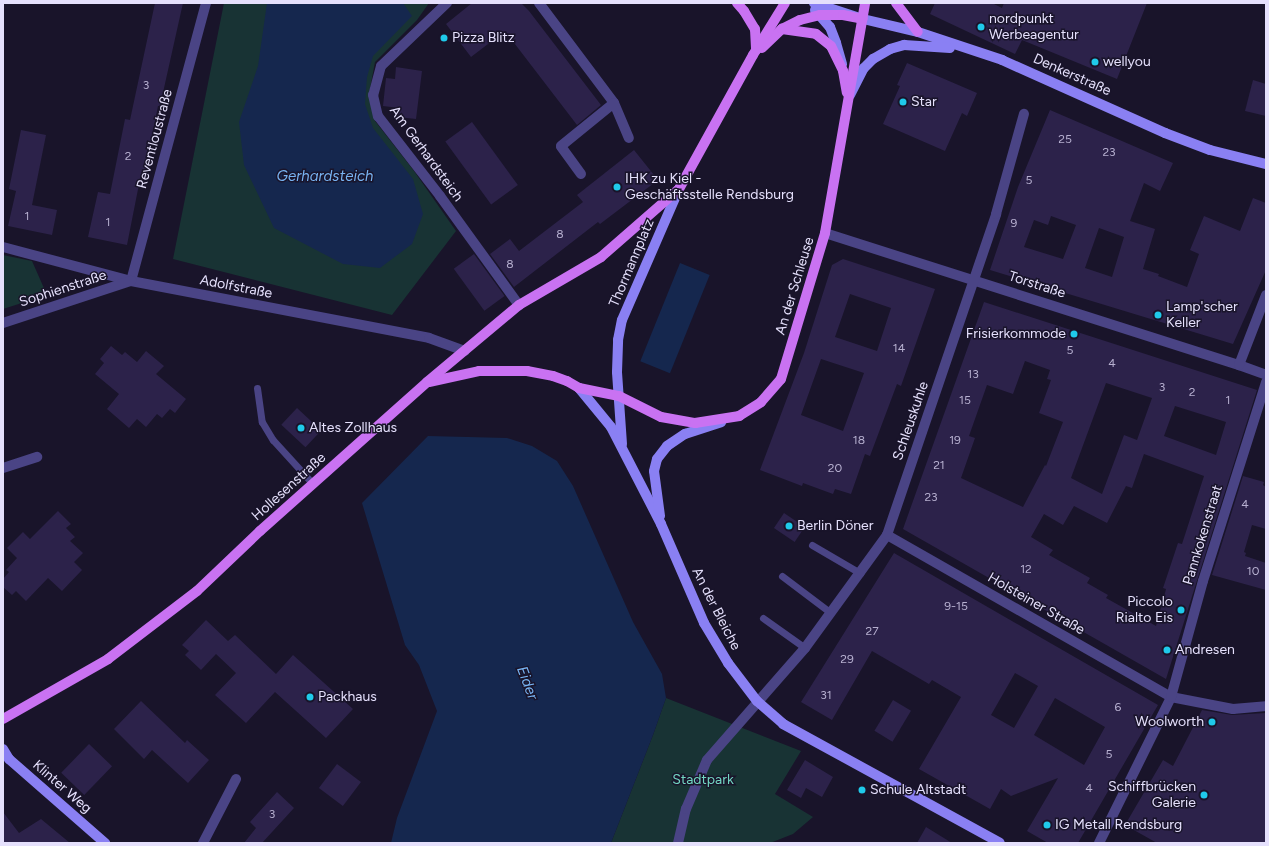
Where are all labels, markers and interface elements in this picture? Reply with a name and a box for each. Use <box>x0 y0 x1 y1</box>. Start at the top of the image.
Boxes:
place label: nordpunkt Werbeagentur <box>989 11 1079 44</box>
marker: nordpunkt Werbeagentur <box>976 22 986 32</box>
place label: Pizza Blitz <box>452 30 515 46</box>
marker: Pizza Blitz <box>439 33 449 43</box>
street label: Denkerstraße <box>1031 50 1113 100</box>
place label: wellyou <box>1103 54 1151 70</box>
marker: wellyou <box>1090 57 1100 67</box>
house number: 3 <box>143 79 149 93</box>
street label: Reventloustraße <box>134 87 176 191</box>
place label: Star <box>911 94 937 110</box>
marker: Star <box>898 97 908 107</box>
street label: Am Gerhardsteich <box>386 103 466 205</box>
house number: 25 <box>1058 133 1072 147</box>
house number: 23 <box>1102 146 1116 160</box>
house number: 2 <box>125 150 131 164</box>
water label: Gerhardsteich <box>277 168 373 186</box>
place label: IHK zu Kiel - Geschäftsstelle Rendsburg <box>625 171 794 204</box>
house number: 5 <box>1026 174 1032 188</box>
marker: IHK zu Kiel - Geschäftsstelle Rendsburg <box>612 182 622 192</box>
house number: 1 <box>25 210 29 224</box>
house number: 1 <box>106 216 110 230</box>
street label: Thormannplatz <box>606 217 658 309</box>
house number: 9 <box>1011 217 1017 231</box>
house number: 8 <box>556 228 564 242</box>
street label: An der Schleuse <box>772 235 818 337</box>
house number: 8 <box>506 258 514 272</box>
street label: Sophienstraße <box>17 267 109 311</box>
street label: Torstraße <box>1006 268 1068 302</box>
street label: Adolfstraße <box>198 272 274 302</box>
place label: Lamp'scher Keller <box>1166 299 1238 332</box>
marker: Lamp'scher Keller <box>1153 310 1163 320</box>
place label: Frisierkommode <box>966 326 1066 342</box>
marker: Frisierkommode <box>1069 329 1079 339</box>
house number: 14 <box>893 342 905 356</box>
house number: 5 <box>1067 344 1073 358</box>
house number: 4 <box>1108 357 1116 371</box>
house number: 13 <box>967 368 979 382</box>
street label: Schleuskuhle <box>890 379 932 463</box>
house number: 3 <box>1159 381 1165 395</box>
house number: 2 <box>1189 386 1195 400</box>
house number: 15 <box>959 394 971 408</box>
house number: 1 <box>1226 394 1230 408</box>
place label: Altes Zollhaus <box>309 420 397 436</box>
marker: Altes Zollhaus <box>296 423 306 433</box>
house number: 18 <box>853 434 865 448</box>
house number: 19 <box>949 434 961 448</box>
street label: Hollesenstraße <box>249 449 329 525</box>
house number: 21 <box>933 459 945 473</box>
house number: 20 <box>828 462 842 476</box>
street label: Pannkokenstraat <box>1180 483 1226 587</box>
house number: 23 <box>924 491 938 505</box>
house number: 4 <box>1241 498 1249 512</box>
place label: Berlin Döner <box>797 518 873 534</box>
marker: Berlin Döner <box>784 521 794 531</box>
house number: 12 <box>1020 563 1032 577</box>
street label: An der Bleiche <box>688 565 744 653</box>
house number: 10 <box>1247 565 1259 579</box>
street label: Holsteiner Straße <box>984 569 1088 639</box>
place label: Piccolo Rialto Eis <box>1116 594 1173 626</box>
house number: 9-15 <box>944 600 968 614</box>
marker: Piccolo Rialto Eis <box>1176 605 1186 615</box>
house number: 27 <box>865 625 879 639</box>
place label: Andresen <box>1175 642 1235 658</box>
marker: Andresen <box>1162 645 1172 655</box>
house number: 29 <box>840 653 854 667</box>
water label: Eider <box>512 664 542 702</box>
place label: Packhaus <box>318 689 377 705</box>
house number: 31 <box>820 689 832 703</box>
marker: Packhaus <box>305 692 315 702</box>
house number: 6 <box>1115 701 1121 715</box>
place label: Woolworth <box>1135 714 1204 730</box>
marker: Woolworth <box>1207 717 1217 727</box>
house number: 5 <box>1106 748 1112 762</box>
street label: Klinter Weg <box>29 757 95 817</box>
park label: Stadtpark <box>672 772 734 788</box>
place label: Schiffbrücken Galerie <box>1108 779 1196 812</box>
place label: Schule Altstadt <box>870 782 966 798</box>
house number: 4 <box>1085 782 1093 796</box>
marker: Schule Altstadt <box>857 785 867 795</box>
marker: Schiffbrücken Galerie <box>1199 790 1209 800</box>
house number: 3 <box>269 808 275 822</box>
place label: IG Metall Rendsburg <box>1055 817 1182 833</box>
marker: IG Metall Rendsburg <box>1042 820 1052 830</box>

